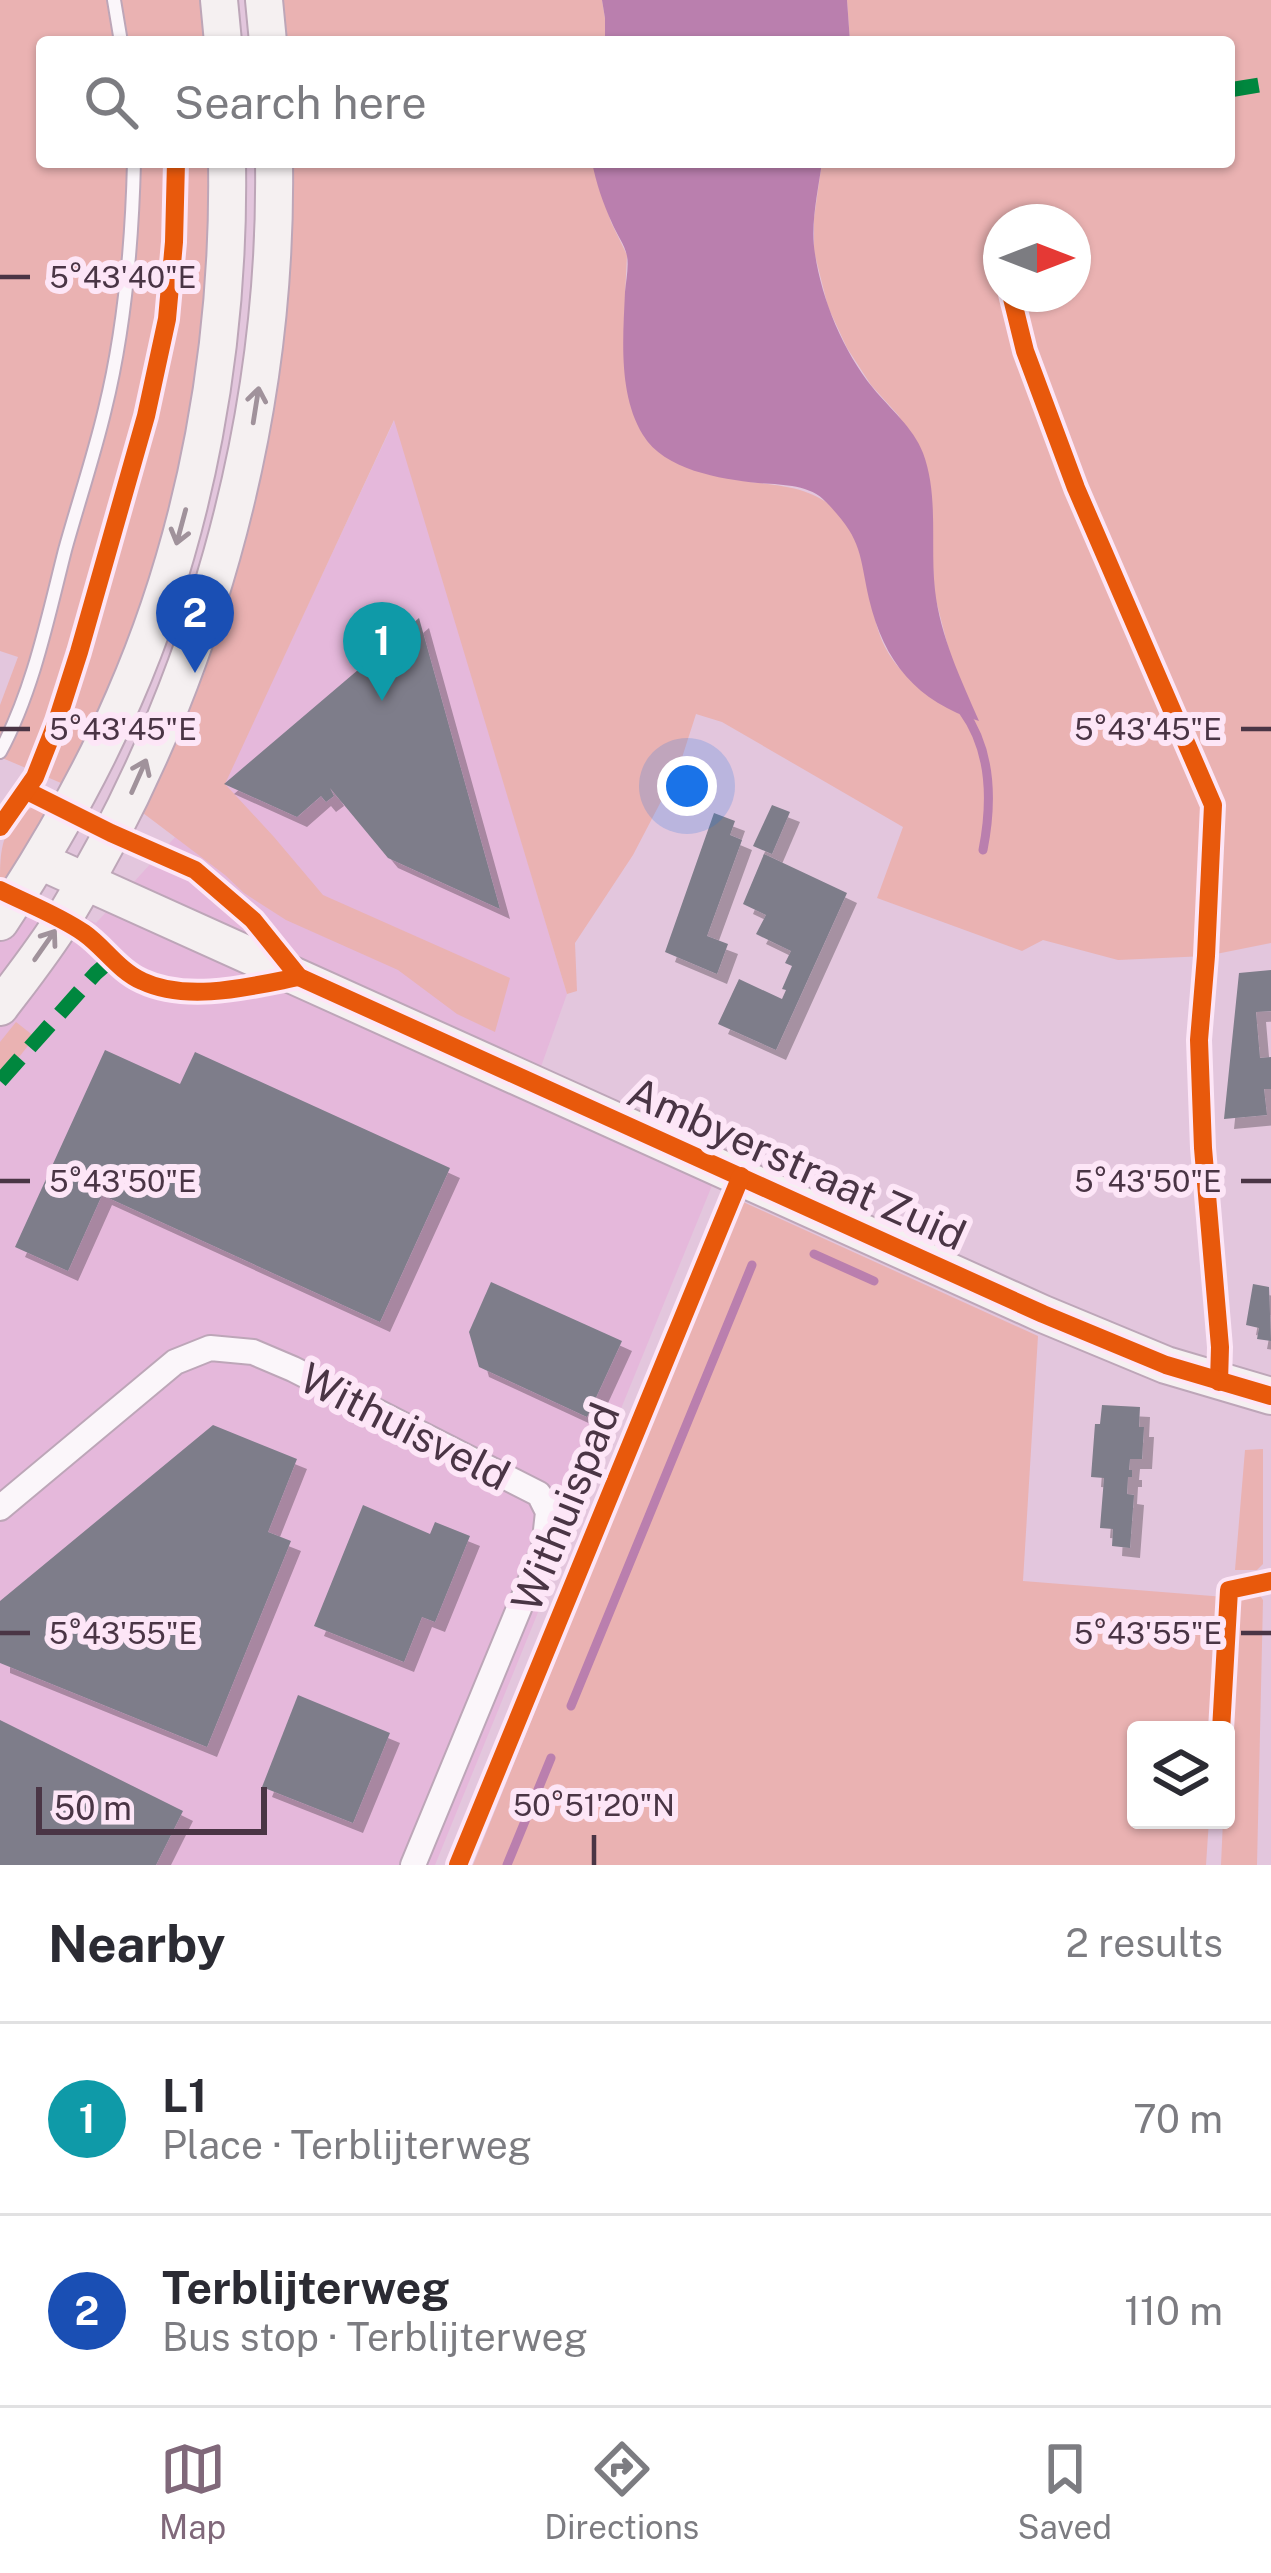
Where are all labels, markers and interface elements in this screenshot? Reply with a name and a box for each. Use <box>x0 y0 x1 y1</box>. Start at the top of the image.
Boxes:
search box <box>36 36 1235 168</box>
icon: search <box>78 69 144 135</box>
text: Search here <box>174 76 427 129</box>
north arrow <box>983 204 1091 312</box>
text: 5°43'40"E <box>50 259 196 295</box>
one-way arrow <box>245 386 268 425</box>
one-way arrow <box>169 507 191 545</box>
pin: 2 <box>156 574 234 673</box>
pin: 1 <box>343 602 421 701</box>
text: 5°43'45"E <box>49 711 197 747</box>
text: 5°43'45"E <box>1074 711 1222 747</box>
your location <box>657 756 717 816</box>
one-way arrow <box>129 759 151 795</box>
one-way arrow <box>32 929 57 962</box>
street label: Ambyerstraat Zuid <box>621 1066 973 1260</box>
text: 5°43'50"E <box>49 1163 197 1199</box>
text: 5°43'50"E <box>1074 1163 1222 1199</box>
street label: Withuisveld <box>292 1352 518 1500</box>
street label: Withuispad <box>501 1396 629 1618</box>
text: 5°43'55"E <box>49 1615 197 1651</box>
text: 5°43'55"E <box>1074 1615 1222 1651</box>
map controls <box>1127 1721 1235 1829</box>
button: layers <box>1127 1721 1235 1829</box>
scale bar <box>36 1781 267 1834</box>
text: 50°51'20"N <box>513 1787 675 1823</box>
text: 50 m <box>54 1789 132 1827</box>
text: Nearby <box>48 1914 225 1973</box>
text: 2 results <box>1066 1920 1223 1966</box>
text: L1 <box>162 2069 207 2122</box>
text: 1 <box>79 2096 95 2142</box>
text: 70 m <box>1133 2096 1223 2142</box>
text: Place · Terblijterweg <box>162 2122 532 2168</box>
text: Terblijterweg <box>162 2261 449 2314</box>
text: 2 <box>75 2288 99 2334</box>
text: 110 m <box>1124 2288 1223 2334</box>
text: Bus stop · Terblijterweg <box>162 2314 588 2360</box>
tab: Map <box>159 2436 226 2546</box>
tab: Directions <box>544 2436 699 2546</box>
tab: Saved <box>1018 2436 1112 2546</box>

